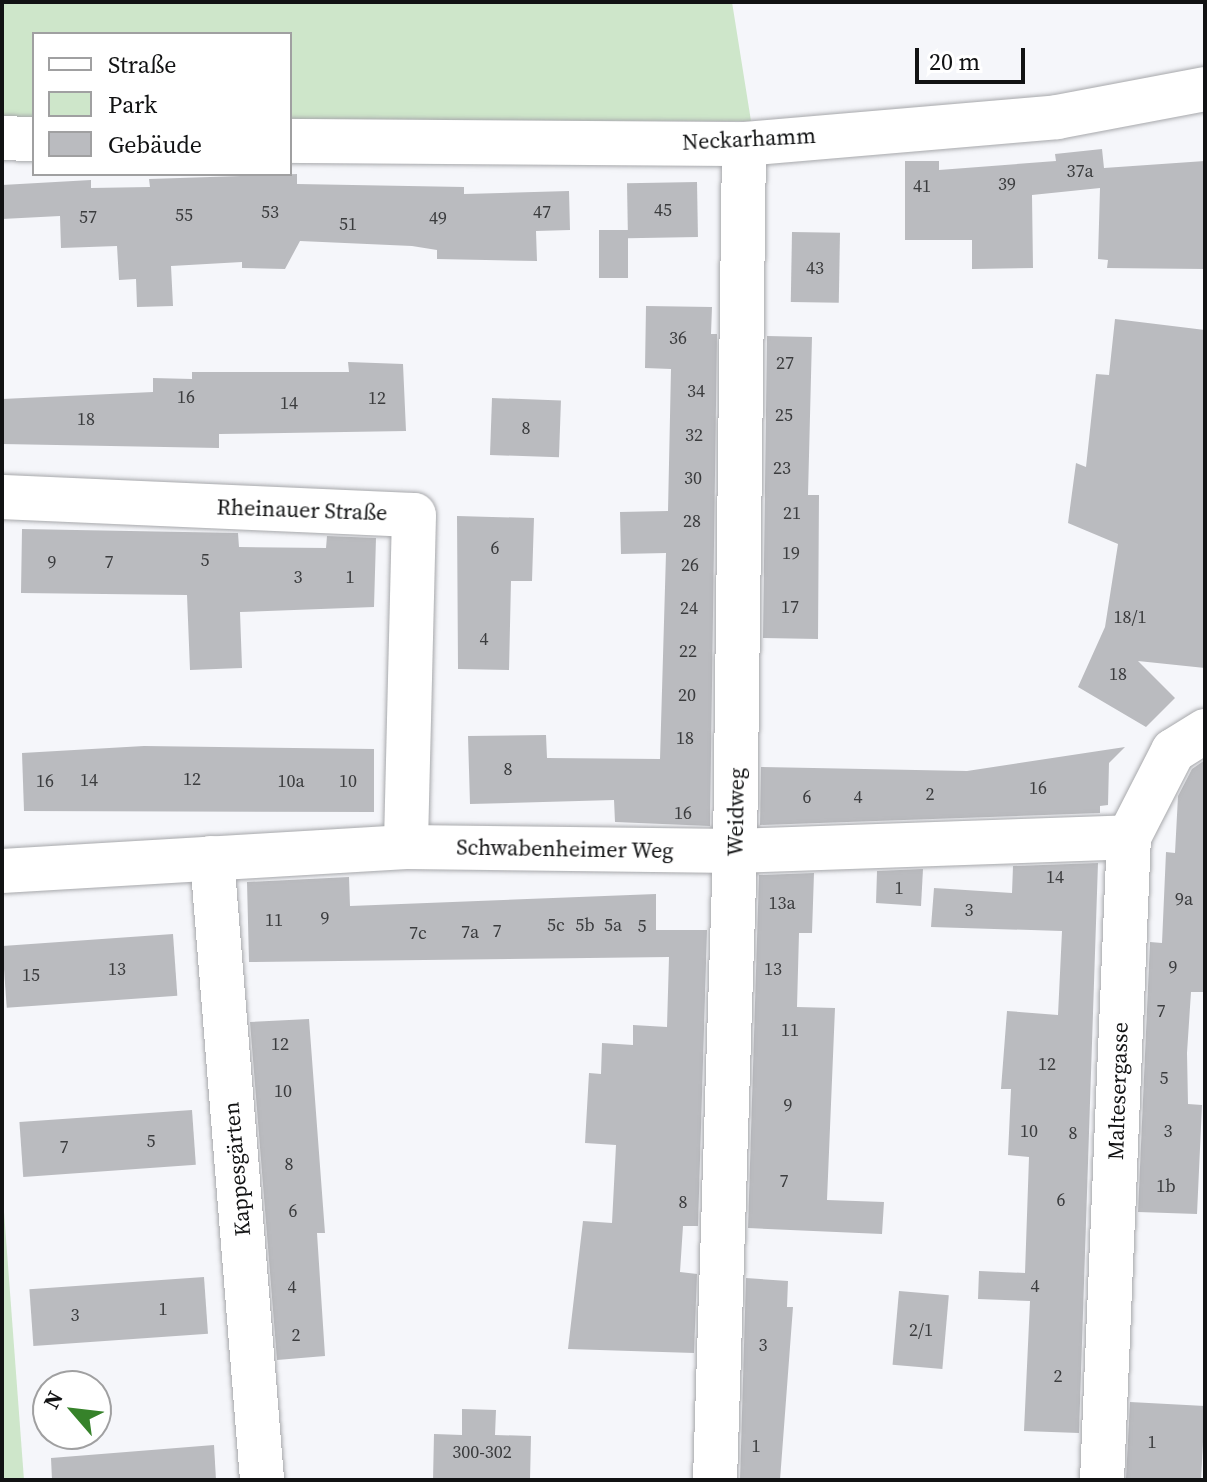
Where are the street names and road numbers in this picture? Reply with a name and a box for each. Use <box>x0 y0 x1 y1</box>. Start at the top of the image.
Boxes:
street label: Neckarhamm <box>682 122 816 156</box>
street label: Rheinauer Straße <box>216 494 388 526</box>
street label: Weidweg <box>722 767 750 857</box>
street label: Schwabenheimer Weg <box>456 834 674 864</box>
street label: Maltesergasse <box>1102 1022 1134 1160</box>
street label: Kappesgärten <box>218 1101 256 1237</box>

